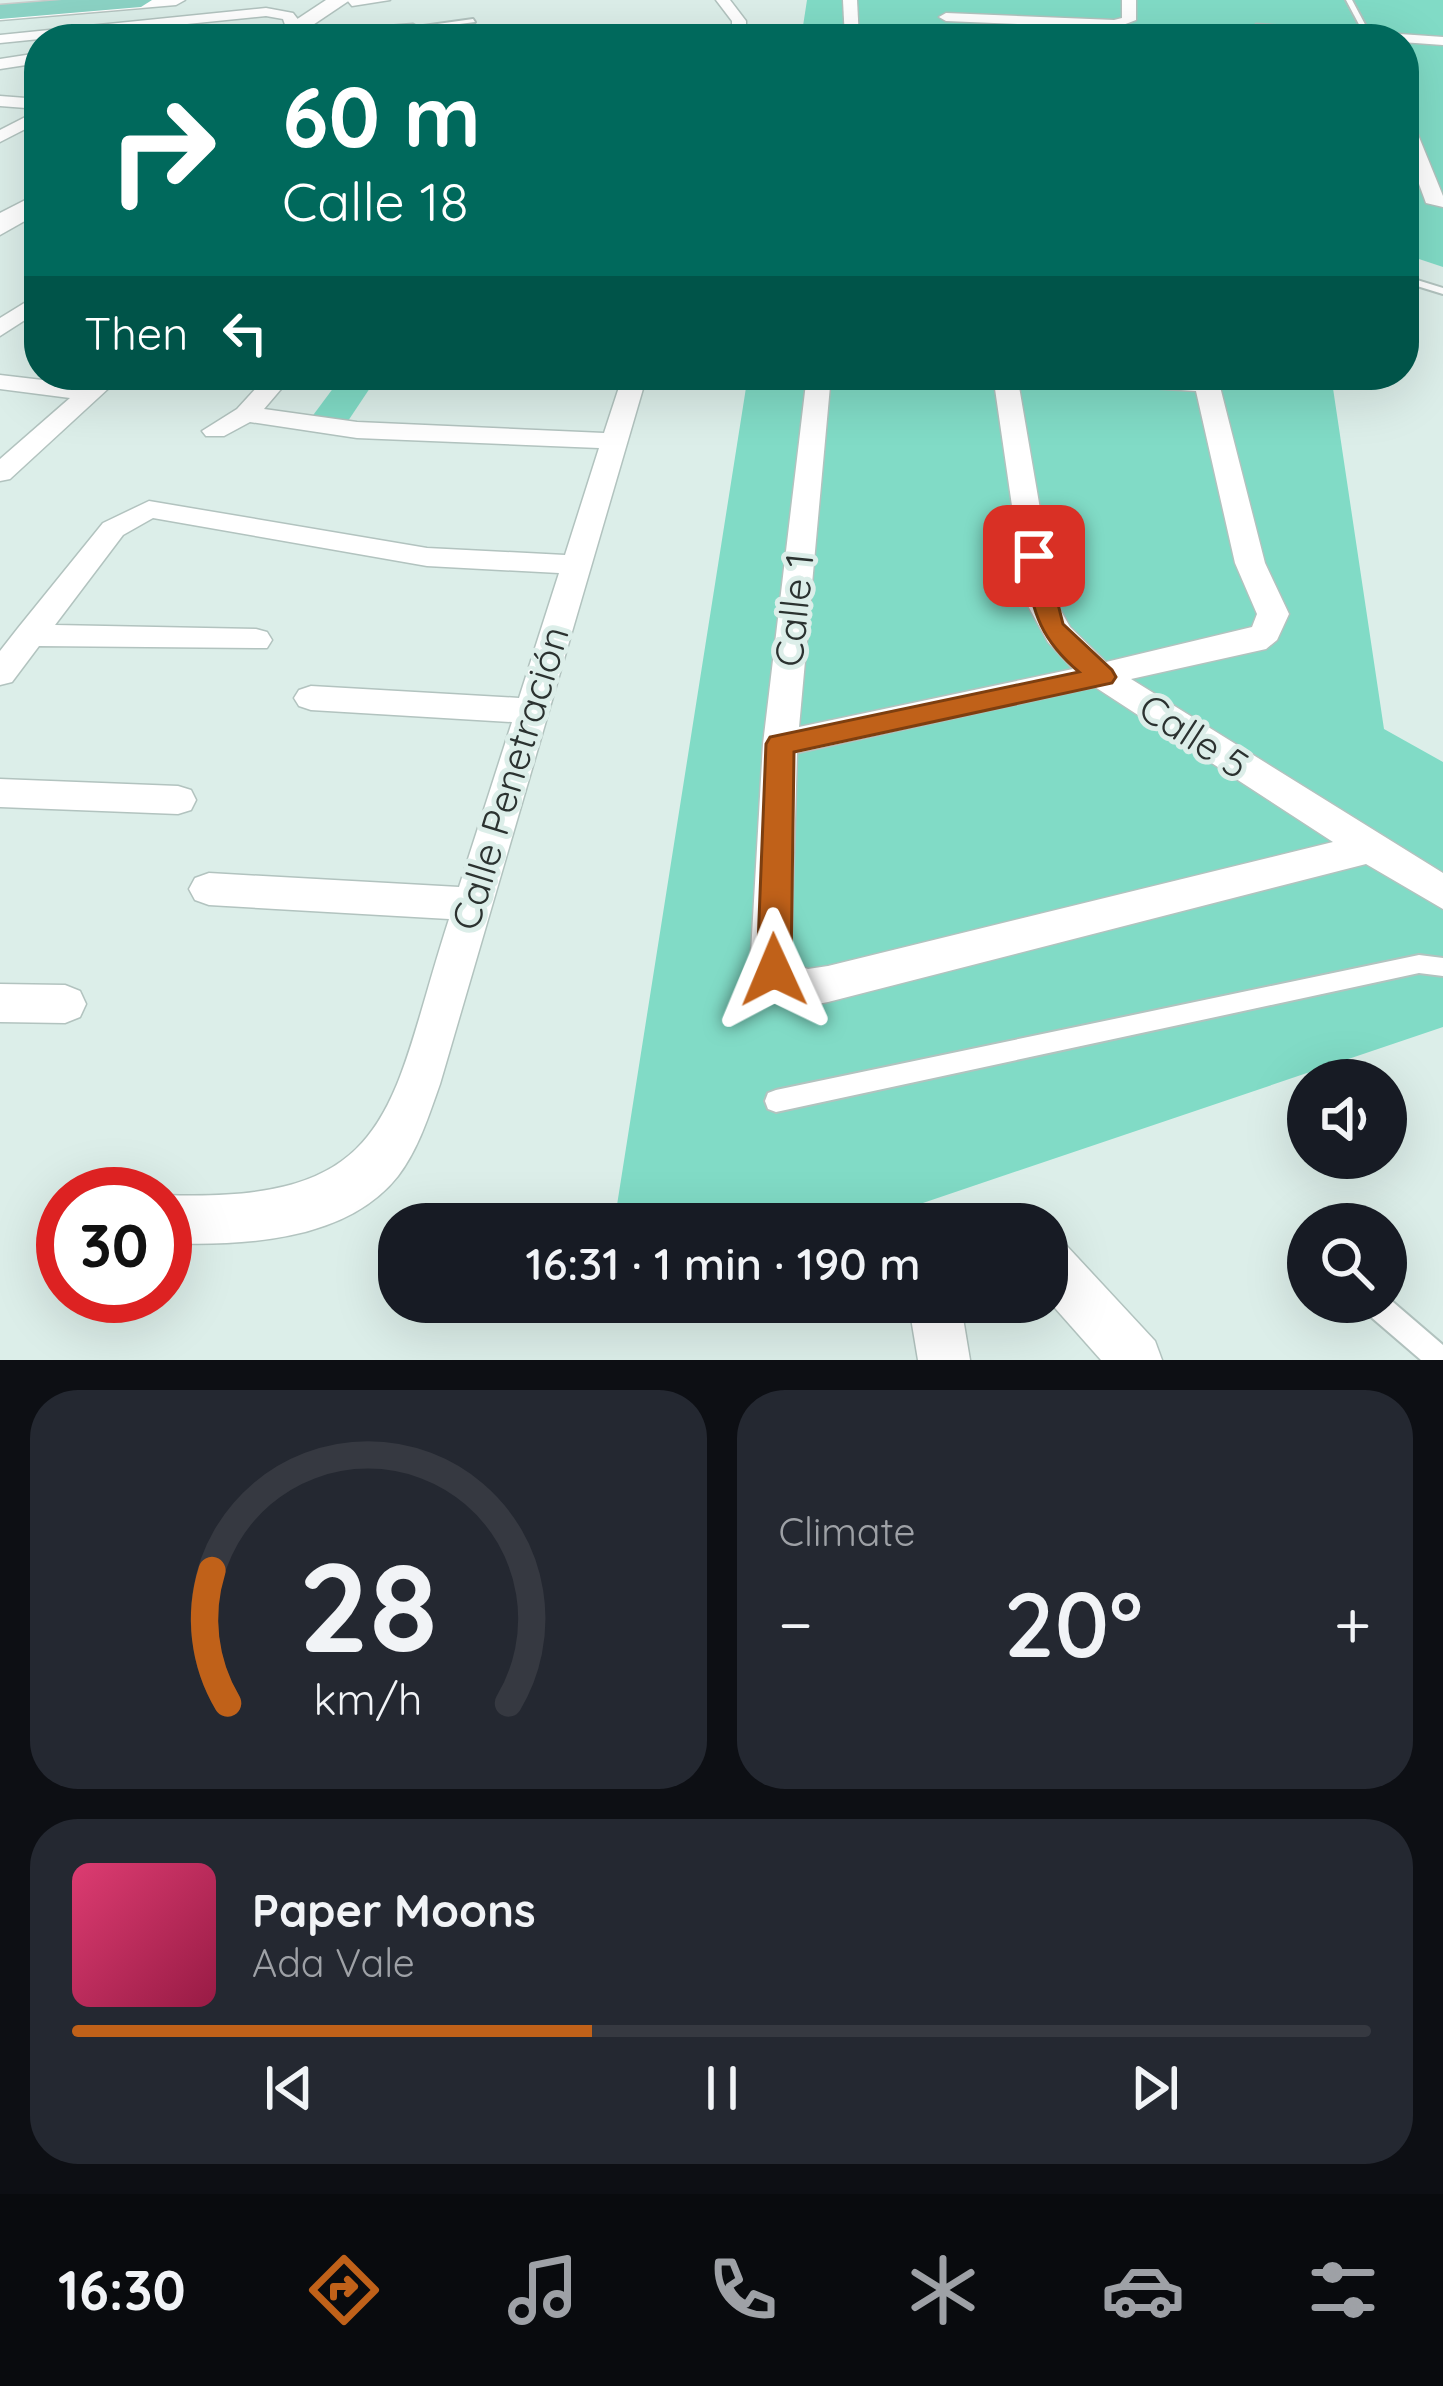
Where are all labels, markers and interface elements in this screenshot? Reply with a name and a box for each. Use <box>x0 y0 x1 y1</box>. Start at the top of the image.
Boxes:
text: 60 m <box>282 63 481 168</box>
icon: right <box>84 72 240 228</box>
text: Calle 18 <box>282 167 469 235</box>
icon: left <box>212 300 278 366</box>
text: Then <box>84 305 188 361</box>
pin <box>983 505 1085 607</box>
icon: arrive <box>1001 523 1067 589</box>
street label: Calle 1 <box>763 551 824 669</box>
street label: Calle Penetración <box>440 620 579 936</box>
street label: Calle 5 <box>1130 682 1258 789</box>
position arrow <box>711 907 837 1033</box>
map controls <box>1287 1059 1407 1323</box>
button: sound <box>1287 1059 1407 1179</box>
speed limit sign: 30 <box>36 1167 192 1323</box>
button: search <box>1287 1203 1407 1323</box>
text: 16:31 · 1 min · 190 m <box>525 1235 921 1291</box>
text: Climate <box>779 1507 916 1556</box>
text: 28 <box>299 1527 438 1683</box>
text: 20° <box>1004 1567 1143 1680</box>
text: − <box>779 1582 813 1665</box>
text: + <box>1334 1582 1371 1665</box>
text: km/h <box>314 1671 423 1725</box>
text: Paper Moons <box>252 1882 536 1938</box>
text: Ada Vale <box>252 1938 415 1987</box>
icon: previous <box>256 2055 322 2121</box>
icon: pause <box>689 2055 755 2121</box>
icon: next <box>1122 2055 1188 2121</box>
icon: directions <box>302 2248 386 2332</box>
icon: music <box>501 2248 585 2332</box>
icon: phone <box>701 2248 785 2332</box>
icon: climate <box>901 2248 985 2332</box>
icon: car <box>1101 2248 1185 2332</box>
icon: filters <box>1301 2248 1385 2332</box>
text: 16:30 <box>58 2256 186 2324</box>

